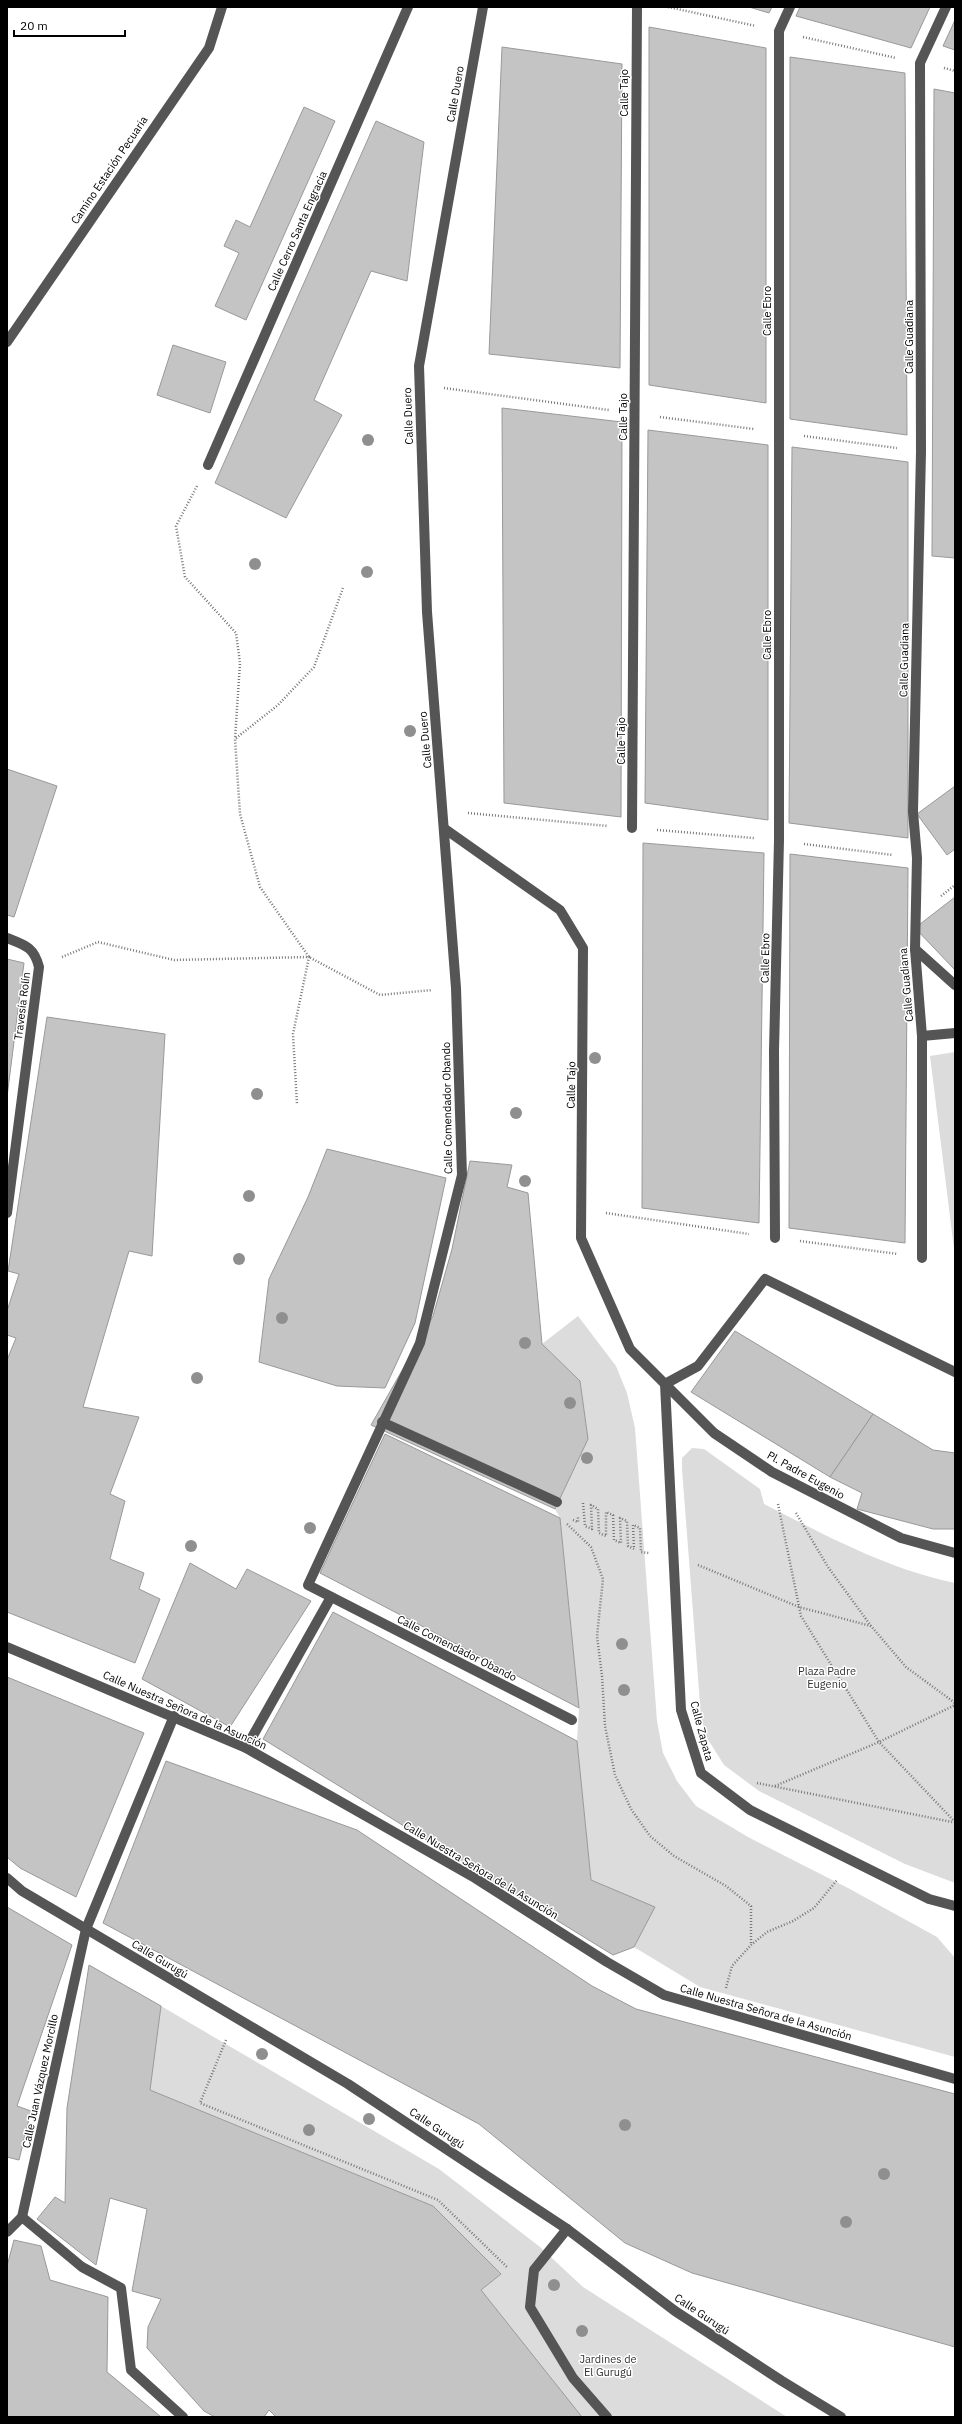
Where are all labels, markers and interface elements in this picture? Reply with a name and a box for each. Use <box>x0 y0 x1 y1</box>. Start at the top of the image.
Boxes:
scale bar <box>14 12 125 38</box>
text: 20 m <box>20 18 48 33</box>
street label: Calle Duero <box>443 65 467 123</box>
street label: Calle Tajo <box>617 69 631 117</box>
street label: Camino Estación Pecuaria <box>68 113 151 227</box>
street label: Calle Cerro Santa Engracia <box>264 169 330 293</box>
street label: Calle Ebro <box>760 286 774 336</box>
street label: Calle Guadiana <box>902 300 916 374</box>
street label: Calle Duero <box>400 387 416 445</box>
street label: Calle Tajo <box>616 393 630 441</box>
street label: Calle Ebro <box>760 610 774 660</box>
street label: Calle Guadiana <box>896 623 912 697</box>
street label: Calle Duero <box>416 711 434 769</box>
street label: Calle Tajo <box>614 717 628 765</box>
street label: Calle Ebro <box>758 933 772 983</box>
street label: Calle Guadiana <box>896 947 916 1023</box>
street label: Travesía Rolín <box>11 971 33 1041</box>
street label: Calle Comendador Obando <box>439 1042 455 1174</box>
street label: Calle Tajo <box>564 1061 578 1109</box>
street label: Pl. Padre Eugenio <box>765 1448 847 1502</box>
street label: Calle Comendador Obando <box>395 1612 519 1684</box>
park label: Plaza Padre Eugenio <box>798 1664 856 1691</box>
street label: Calle Nuestra Señora de la Asunción <box>101 1667 269 1753</box>
street label: Calle Zapata <box>687 1699 717 1763</box>
street label: Calle Nuestra Señora de la Asunción <box>401 1818 561 1922</box>
street label: Calle Gurugú <box>129 1937 191 1981</box>
street label: Calle Nuestra Señora de la Asunción <box>678 1981 854 2043</box>
street label: Calle Juan Vázquez Morcillo <box>19 2013 61 2149</box>
street label: Calle Gurugú <box>407 2104 467 2152</box>
street label: Calle Gurugú <box>672 2290 732 2338</box>
park label: Jardines de El Gurugú <box>579 2352 637 2379</box>

